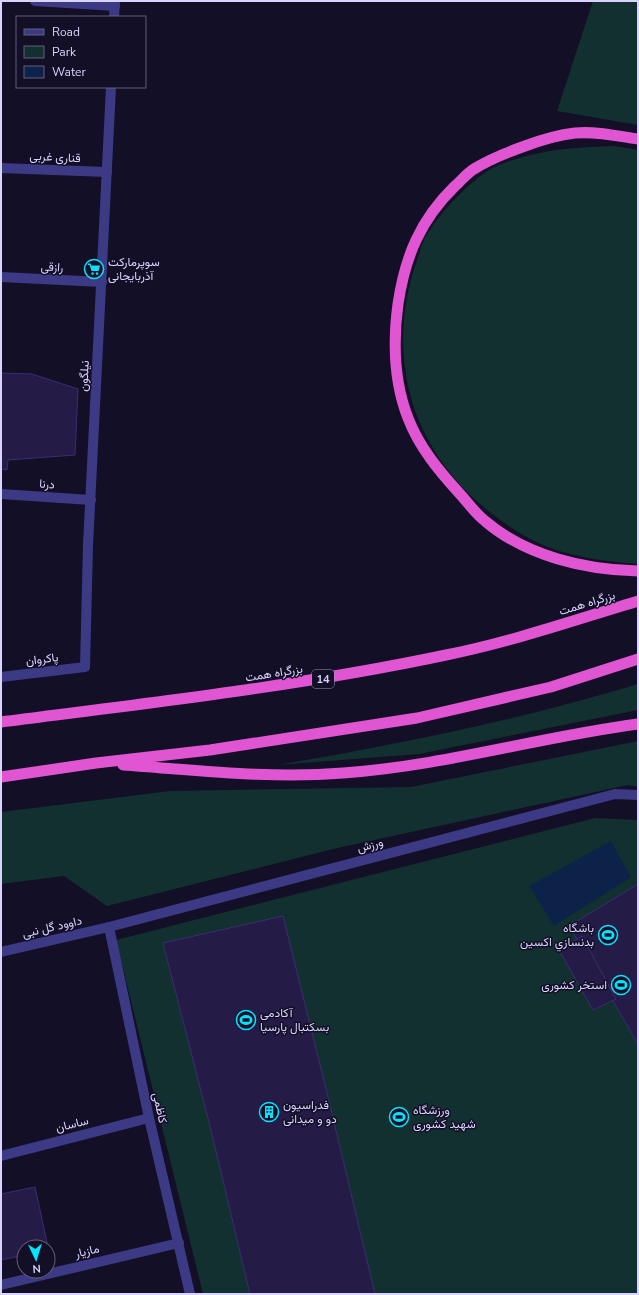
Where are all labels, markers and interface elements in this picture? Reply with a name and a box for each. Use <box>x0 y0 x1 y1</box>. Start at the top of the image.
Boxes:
legend <box>16 16 146 88</box>
text: Road <box>52 24 80 40</box>
text: Park <box>52 44 77 60</box>
text: Water <box>52 64 86 80</box>
street label: قناری غربی <box>29 148 81 166</box>
place label: سوپرمارکت آذربایجانی <box>108 254 160 284</box>
street label: رازقی <box>40 258 64 276</box>
supermarket icon: سوپرمارکت آذربایجانی <box>83 258 105 280</box>
street label: نیلگون <box>75 360 93 392</box>
street label: درنا <box>39 475 56 493</box>
street label: بزرگراه همت <box>557 587 617 619</box>
street label: پاکروان <box>25 649 60 669</box>
street label: بزرگراه همت <box>244 661 304 685</box>
road number: 14 <box>312 670 334 688</box>
street label: ورزش <box>355 834 385 856</box>
street label: داوود گل نبی <box>21 912 84 942</box>
place label: باشگاه بدنسازي اكسين <box>520 920 594 952</box>
sports icon: باشگاه بدنسازي اكسين <box>597 924 619 946</box>
sports icon: استخر کشوری <box>610 974 632 996</box>
place label: استخر کشوری <box>541 977 607 993</box>
place label: آکادمی بسکتبال پارسیا <box>260 1005 329 1035</box>
sports icon: آکادمی بسکتبال پارسیا <box>235 1009 257 1031</box>
street label: کاظمی <box>149 1091 171 1125</box>
place label: فدراسیون دو و میدانی <box>283 1097 337 1127</box>
building icon: فدراسیون دو و میدانی <box>258 1101 280 1123</box>
place label: ورزشگاه شهید کشوری <box>413 1102 476 1132</box>
sports icon: ورزشگاه شهید کشوری <box>388 1106 410 1128</box>
street label: ساسان <box>54 1112 90 1136</box>
north arrow <box>16 1239 56 1279</box>
street label: مازیار <box>72 1240 101 1262</box>
text: N <box>32 1261 41 1276</box>

